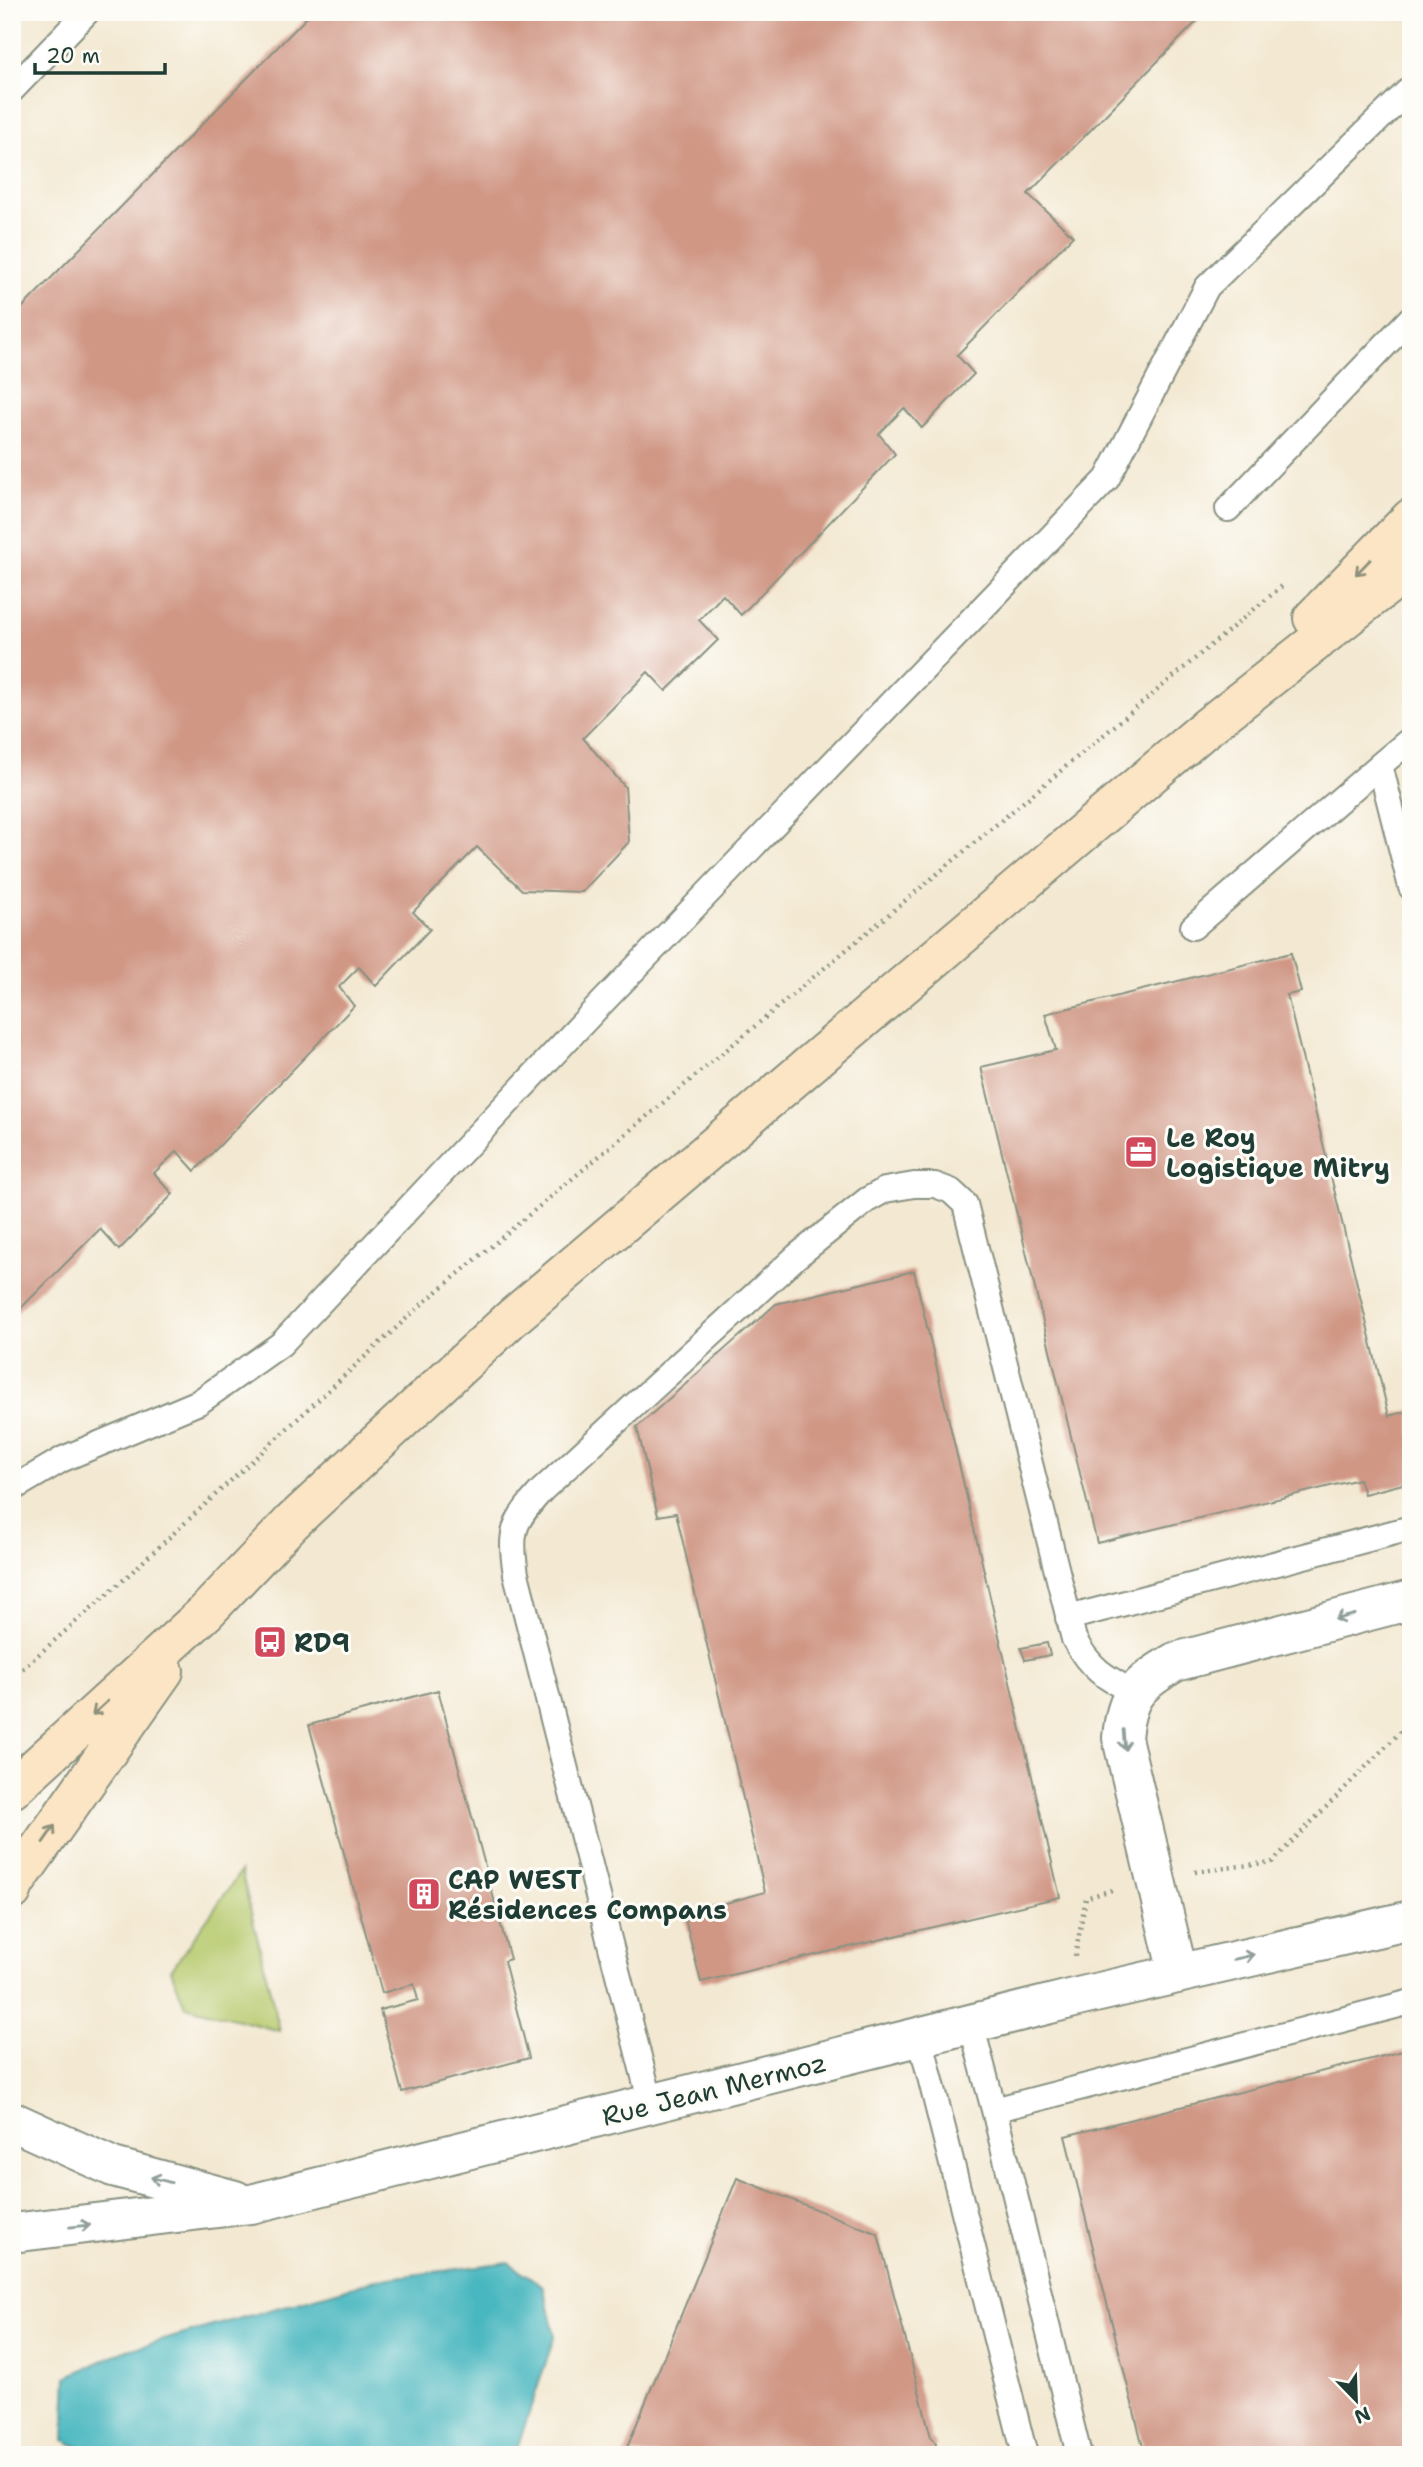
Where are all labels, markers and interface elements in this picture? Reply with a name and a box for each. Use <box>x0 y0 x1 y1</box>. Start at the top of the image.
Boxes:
scale bar <box>35 32 164 76</box>
text: 20 m <box>46 42 100 70</box>
one-way arrow <box>1355 558 1372 575</box>
place label: Le Roy Logistique Mitry <box>1166 1120 1390 1185</box>
office icon: Le Roy Logistique Mitry <box>1122 1133 1160 1171</box>
one-way arrow <box>1334 1611 1357 1624</box>
bus stop icon: RD9 <box>251 1623 289 1661</box>
place label: RD9 <box>294 1625 350 1660</box>
one-way arrow <box>91 1700 109 1716</box>
one-way arrow <box>1118 1728 1131 1751</box>
one-way arrow <box>42 1825 57 1844</box>
place label: CAP WEST Résidences Compans <box>448 1862 727 1927</box>
building icon: CAP WEST Résidences Compans <box>405 1875 443 1913</box>
one-way arrow <box>1233 1950 1255 1963</box>
street label: Rue Jean Mermoz <box>598 2044 830 2134</box>
one-way arrow <box>151 2173 173 2186</box>
one-way arrow <box>68 2219 91 2232</box>
north arrow <box>1322 2366 1392 2436</box>
text: N <box>1351 2401 1374 2430</box>

